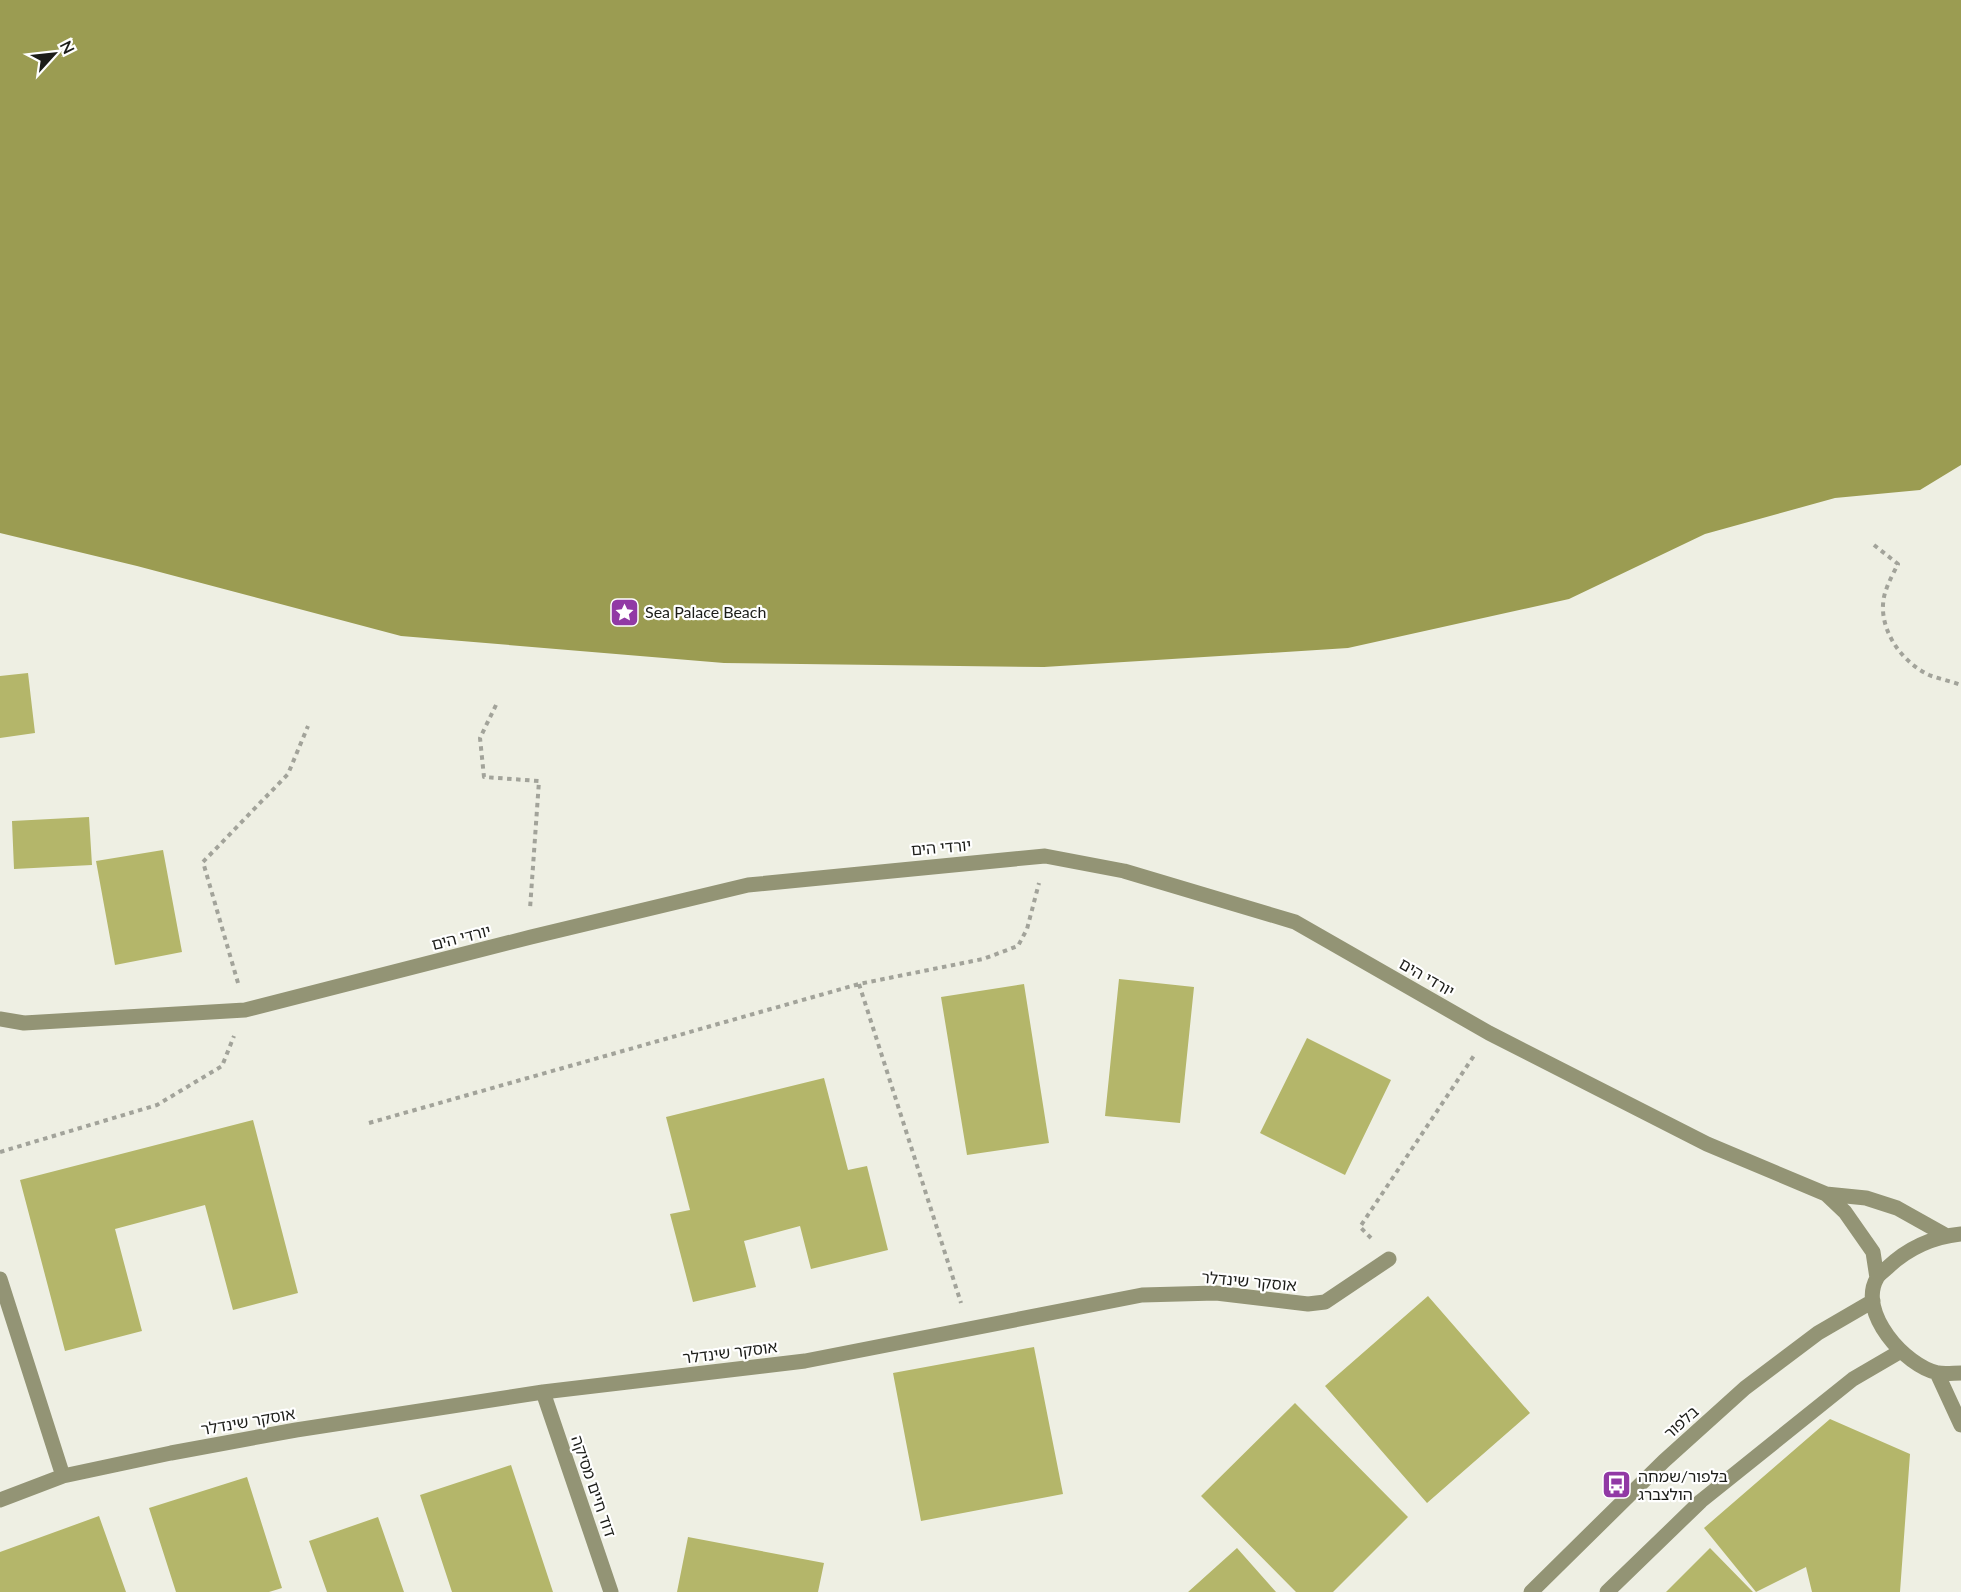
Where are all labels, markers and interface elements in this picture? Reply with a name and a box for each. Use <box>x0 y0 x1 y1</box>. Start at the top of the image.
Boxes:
north arrow <box>24 24 84 84</box>
text: N <box>57 37 79 57</box>
place icon: Sea Palace Beach <box>608 596 640 628</box>
place label: Sea Palace Beach <box>645 602 766 621</box>
street label: יורדי הים <box>910 834 972 859</box>
street label: יורדי הים <box>429 920 492 953</box>
street label: יורדי הים <box>1396 953 1458 1000</box>
street label: אוסקר שינדלר <box>1201 1267 1297 1294</box>
street label: אוסקר שינדלר <box>681 1336 778 1367</box>
street label: בלפור <box>1659 1401 1702 1442</box>
street label: אוסקר שינדלר <box>199 1403 297 1438</box>
street label: דוד חיים מסיקה <box>568 1433 621 1539</box>
place label: בלפור/שמחה הולצברג <box>1638 1466 1728 1503</box>
bus stop icon: בלפור/שמחה הולצברג <box>1601 1469 1633 1501</box>

